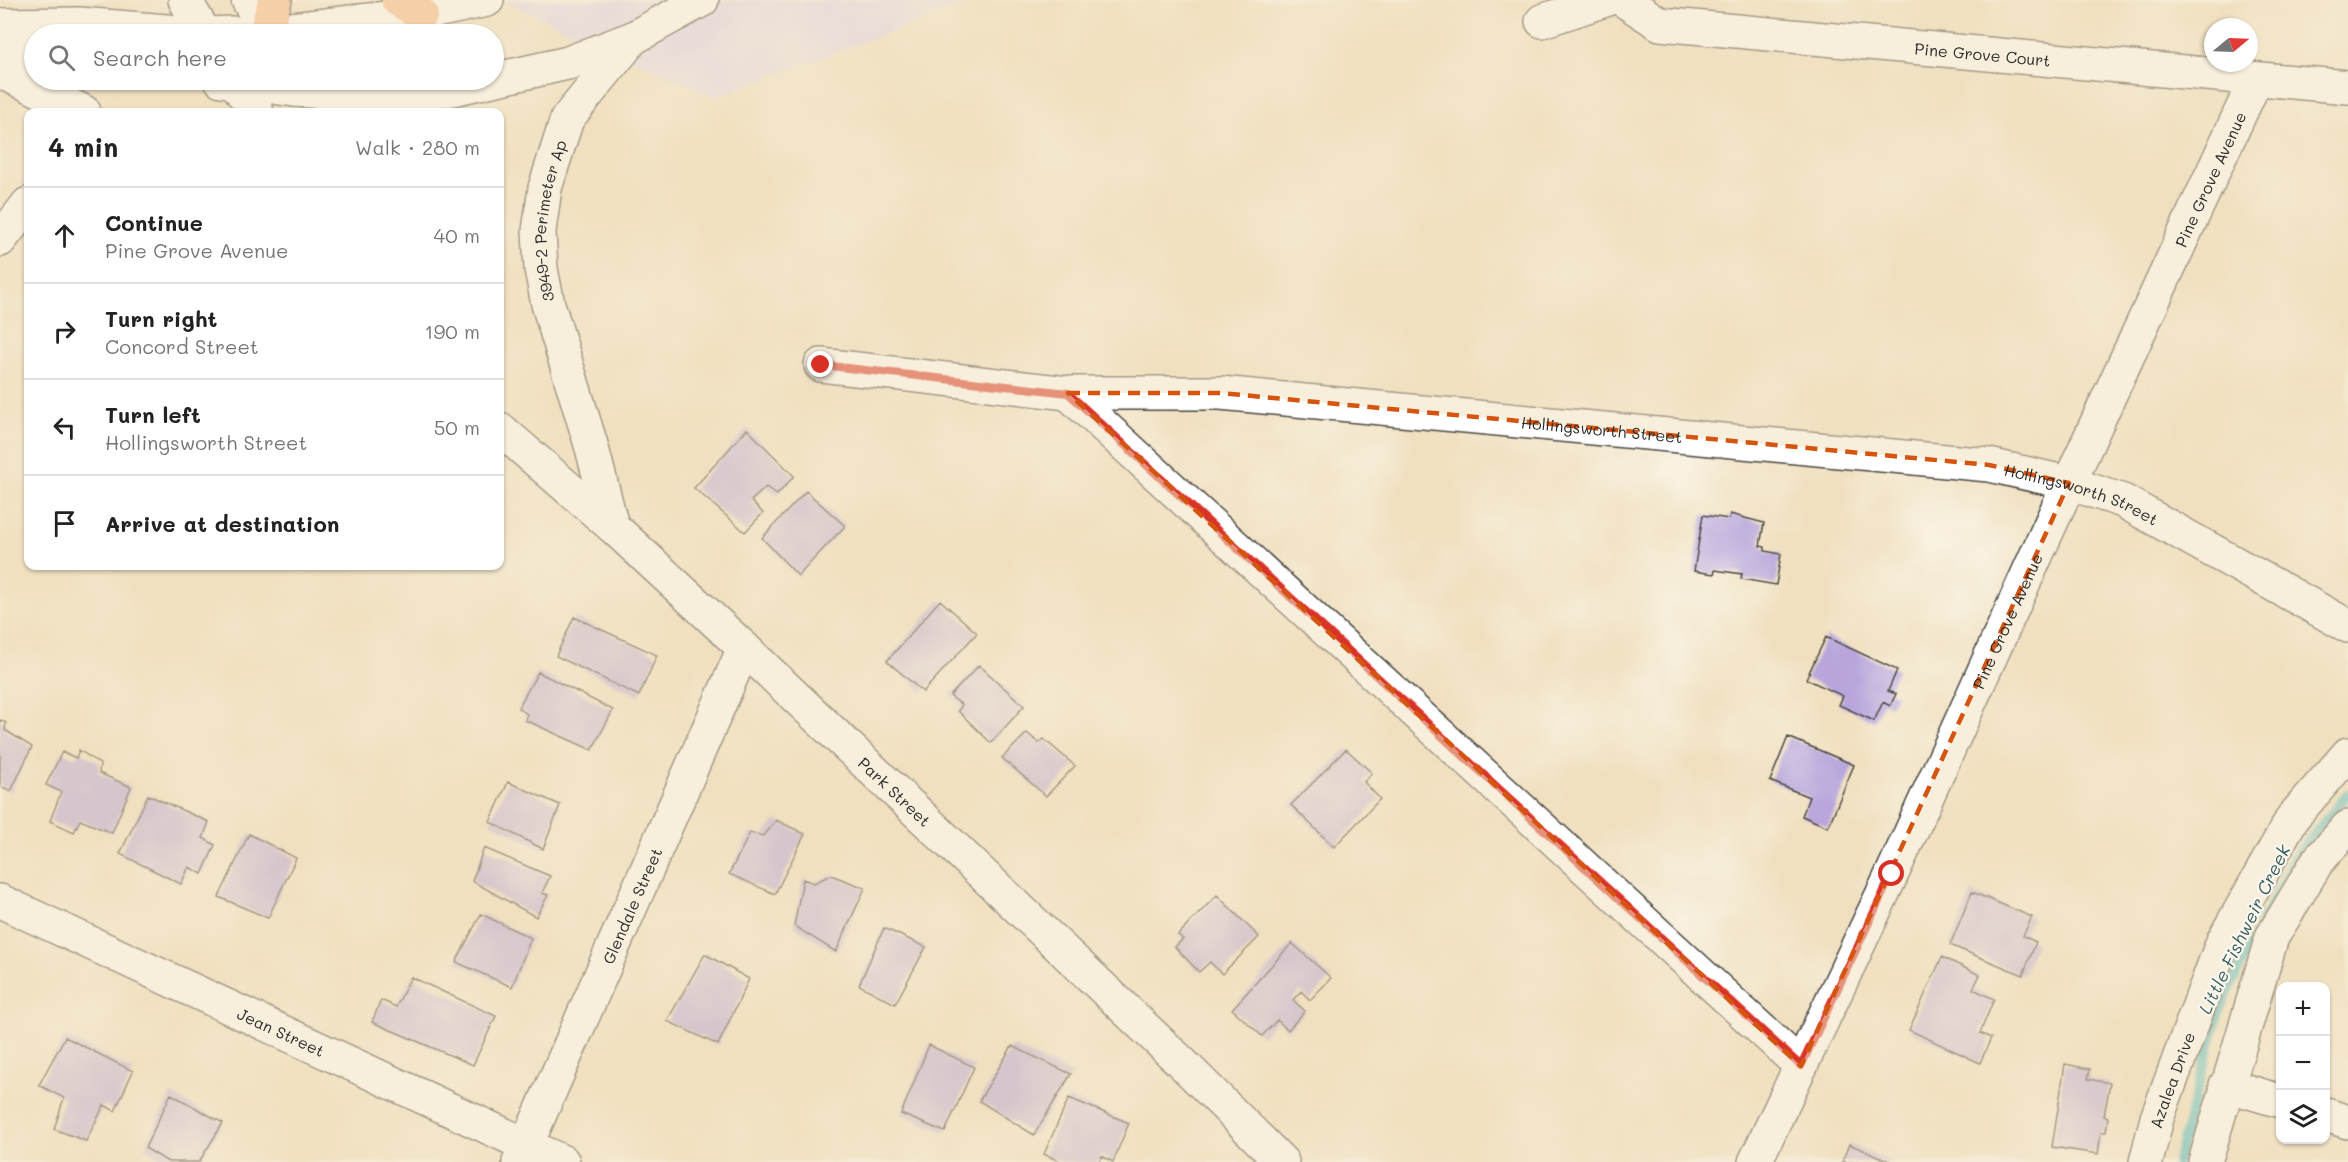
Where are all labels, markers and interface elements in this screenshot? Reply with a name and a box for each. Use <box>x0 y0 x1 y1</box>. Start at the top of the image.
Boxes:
north arrow <box>2204 18 2258 72</box>
search box <box>24 24 504 90</box>
street label: Pine Grove Court <box>1914 37 2051 70</box>
icon: search <box>45 41 78 74</box>
text: Search here <box>93 43 227 72</box>
street label: Pine Grove Avenue <box>2169 108 2250 250</box>
text: 4 min <box>48 130 118 164</box>
text: Walk · 280 m <box>355 134 480 160</box>
street label: 3949-2 Perimeter Ap <box>528 137 570 304</box>
text: Continue <box>105 208 203 237</box>
icon: ahead <box>48 219 81 252</box>
text: 40 m <box>434 222 480 248</box>
text: Pine Grove Avenue <box>105 237 288 263</box>
text: Turn right <box>105 304 217 333</box>
icon: right <box>48 315 81 348</box>
text: 190 m <box>425 318 480 344</box>
text: Concord Street <box>105 333 259 359</box>
route end <box>807 351 833 377</box>
text: Turn left <box>105 400 201 429</box>
icon: left <box>48 411 81 444</box>
street label: Hollingsworth Street <box>1520 411 1683 447</box>
text: 50 m <box>434 414 480 440</box>
text: Hollingsworth Street <box>105 429 307 455</box>
street label: Hollingsworth Street <box>2002 458 2162 529</box>
icon: arrive <box>48 507 81 540</box>
text: Arrive at destination <box>105 509 340 538</box>
street label: Pine Grove Avenue <box>1967 549 2047 692</box>
street label: Park Street <box>854 752 936 831</box>
water label: Little Fishweir Creek <box>2192 840 2296 1018</box>
street label: Glendale Street <box>597 844 666 967</box>
route start <box>1878 860 1904 886</box>
map controls <box>2276 982 2330 1144</box>
button: + <box>2276 982 2330 1036</box>
street label: Jean Street <box>234 1002 328 1061</box>
street label: Azalea Drive <box>2144 1029 2199 1130</box>
button: − <box>2276 1036 2330 1090</box>
button: layers <box>2276 1090 2330 1144</box>

